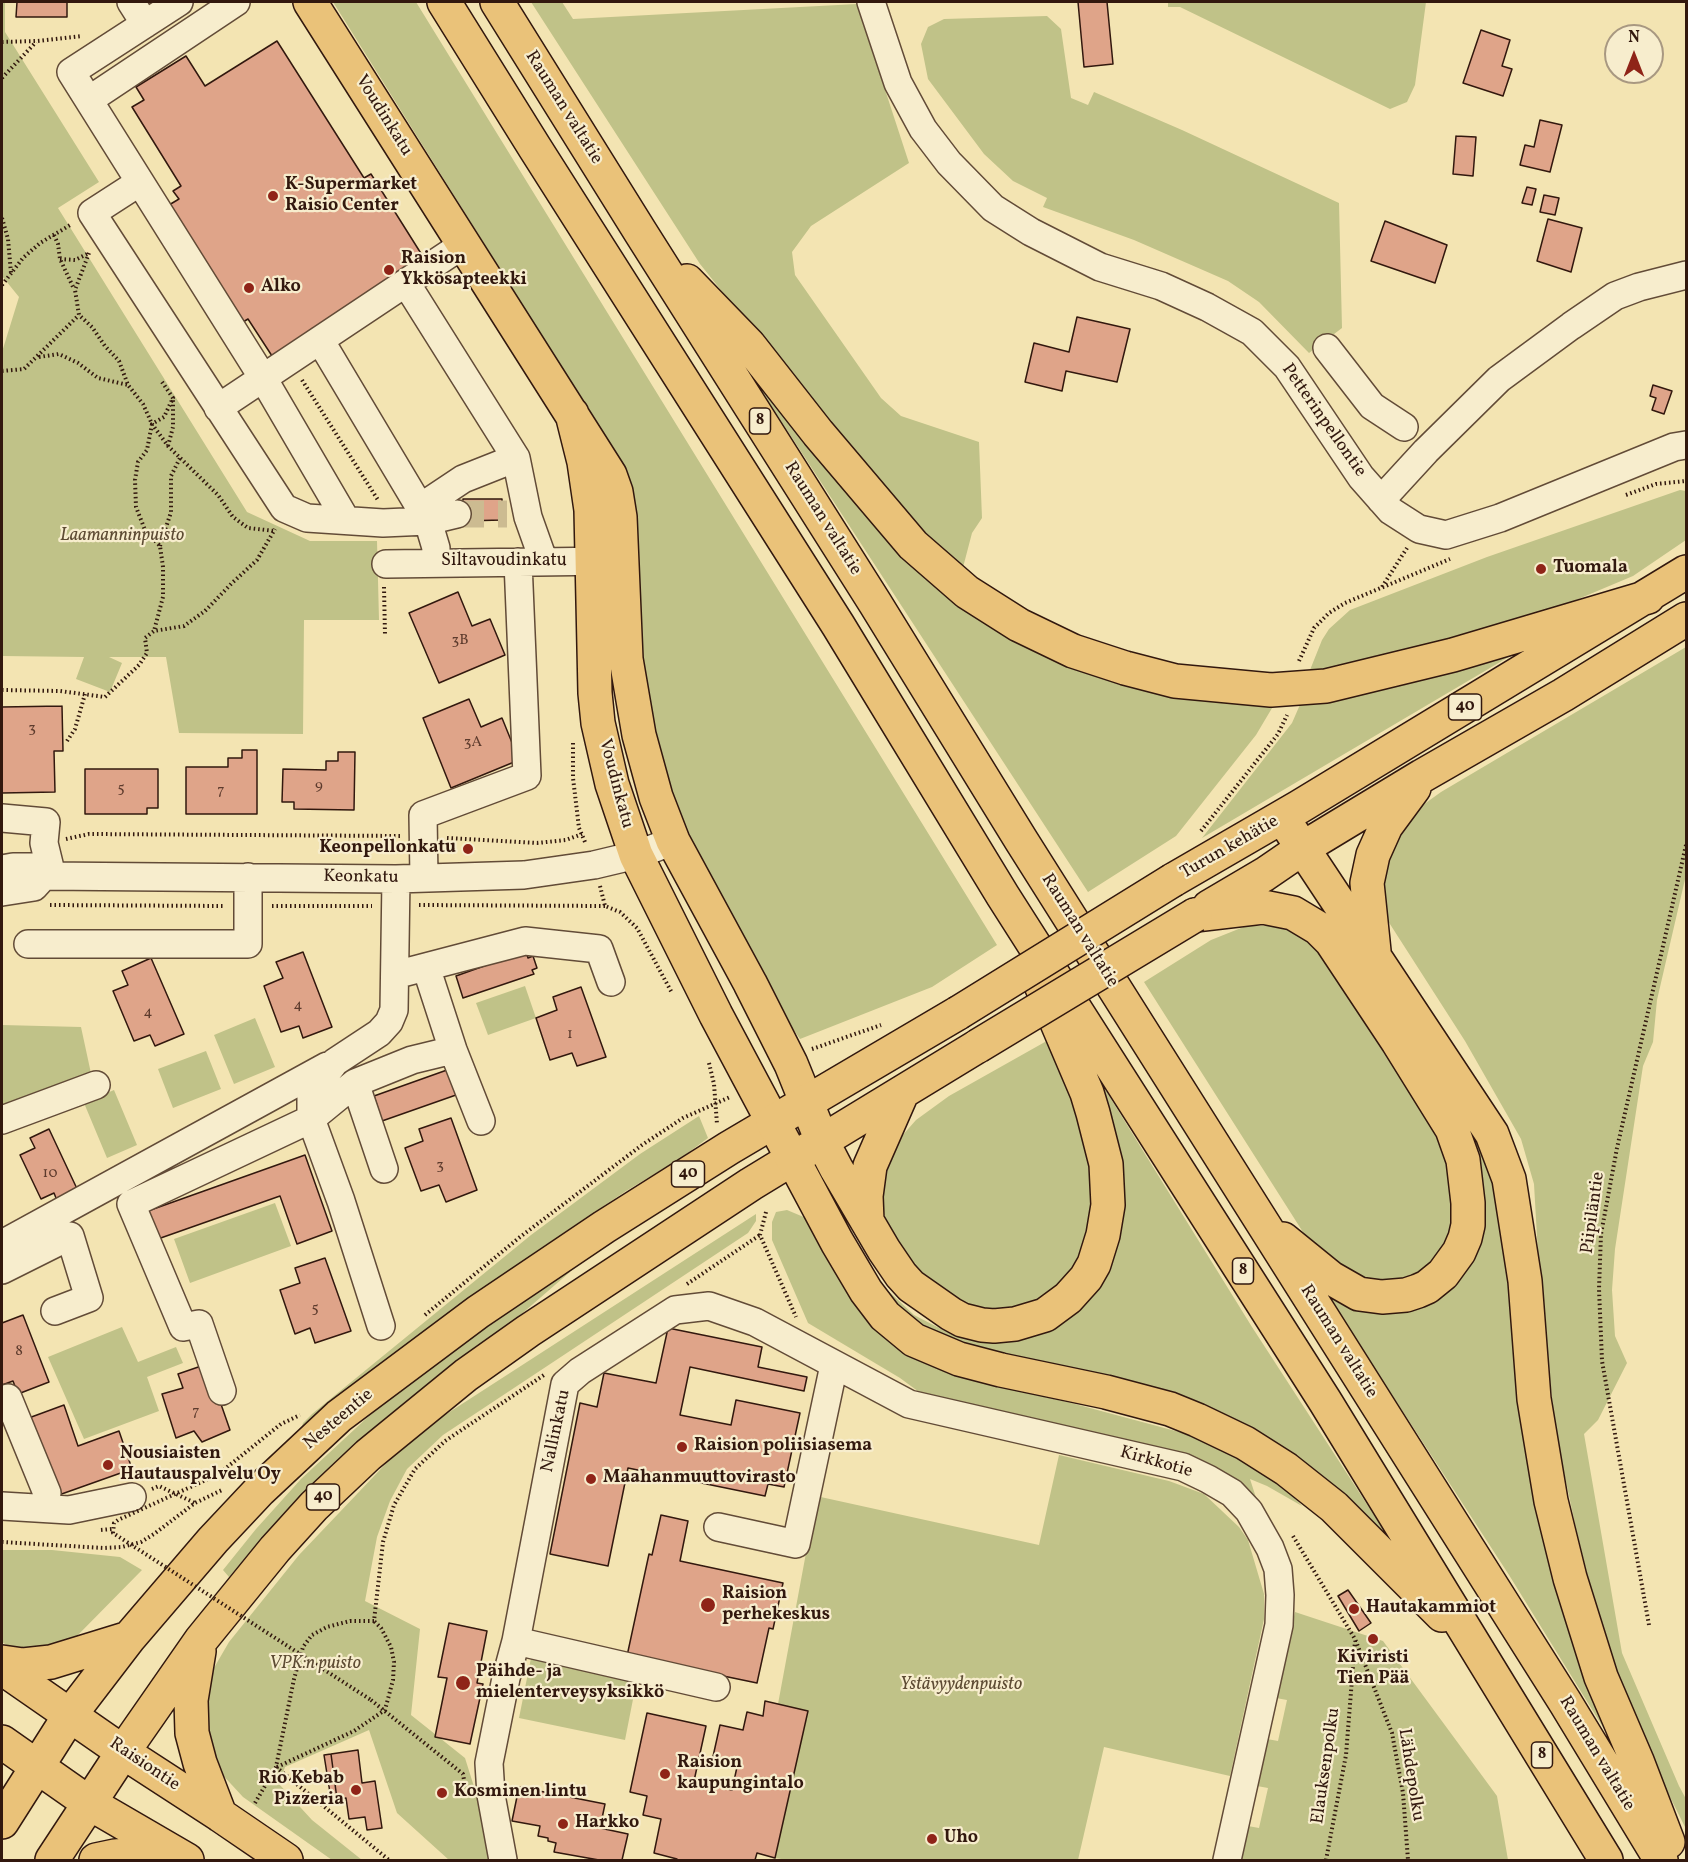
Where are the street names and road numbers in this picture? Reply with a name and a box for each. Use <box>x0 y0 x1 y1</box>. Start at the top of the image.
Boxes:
street label: Rauman valtatie <box>519 47 607 169</box>
street label: Voudinkatu <box>350 71 416 161</box>
street label: Petterinpellontie <box>1276 360 1370 482</box>
road number: 8 <box>750 408 771 434</box>
street label: Rauman valtatie <box>778 458 866 580</box>
street label: Siltavoudinkatu <box>441 551 567 573</box>
road number: 40 <box>1448 694 1482 720</box>
street label: Voudinkatu <box>593 737 637 831</box>
street label: Turun kehätie <box>1177 811 1283 885</box>
street label: Keonkatu <box>323 867 399 889</box>
street label: Rauman valtatie <box>1035 870 1123 992</box>
road number: 40 <box>672 1161 704 1187</box>
street label: Piipiläntie <box>1578 1171 1610 1255</box>
road number: 8 <box>1232 1258 1254 1284</box>
street label: Rauman valtatie <box>1294 1281 1382 1403</box>
street label: Nesteentie <box>300 1385 378 1455</box>
street label: Nallinkatu <box>538 1388 576 1474</box>
street label: Kirkkotie <box>1117 1442 1195 1484</box>
road number: 40 <box>306 1484 340 1510</box>
street label: Rauman valtatie <box>1553 1693 1639 1815</box>
street label: Elauksenpolku <box>1308 1706 1346 1826</box>
street label: Lähdepolku <box>1392 1727 1428 1823</box>
street label: Raisiontie <box>105 1734 183 1796</box>
road number: 8 <box>1532 1742 1552 1768</box>

